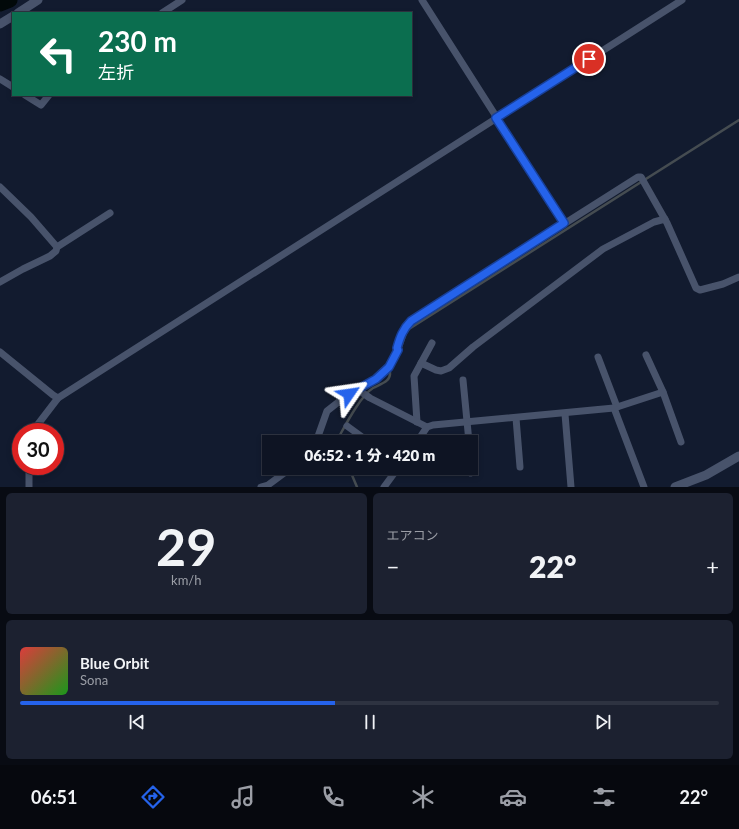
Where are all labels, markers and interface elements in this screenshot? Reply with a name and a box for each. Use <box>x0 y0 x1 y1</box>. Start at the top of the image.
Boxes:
text: 230 m <box>98 24 177 58</box>
icon: left <box>32 28 84 80</box>
pin <box>572 42 606 76</box>
icon: arrive <box>578 48 600 70</box>
text: 左折 <box>98 61 134 83</box>
position arrow <box>328 373 370 415</box>
speed limit sign: 30 <box>12 423 64 475</box>
text: 06:52 · 1 分 · 420 m <box>305 446 435 464</box>
text: 29 <box>156 515 216 577</box>
text: エアコン <box>387 527 439 543</box>
text: 22° <box>529 548 576 584</box>
text: − <box>387 553 399 580</box>
text: + <box>706 553 719 580</box>
text: km/h <box>171 572 201 588</box>
text: Blue Orbit <box>80 654 149 672</box>
text: Sona <box>80 672 108 688</box>
icon: previous <box>126 711 148 733</box>
icon: pause <box>359 711 381 733</box>
icon: next <box>592 711 614 733</box>
icon: directions <box>139 783 167 811</box>
icon: music <box>229 783 257 811</box>
icon: phone <box>319 783 347 811</box>
icon: climate <box>409 783 437 811</box>
icon: car <box>499 783 527 811</box>
icon: filters <box>590 783 618 811</box>
text: 06:51 <box>31 786 77 808</box>
text: 22° <box>680 786 708 808</box>

